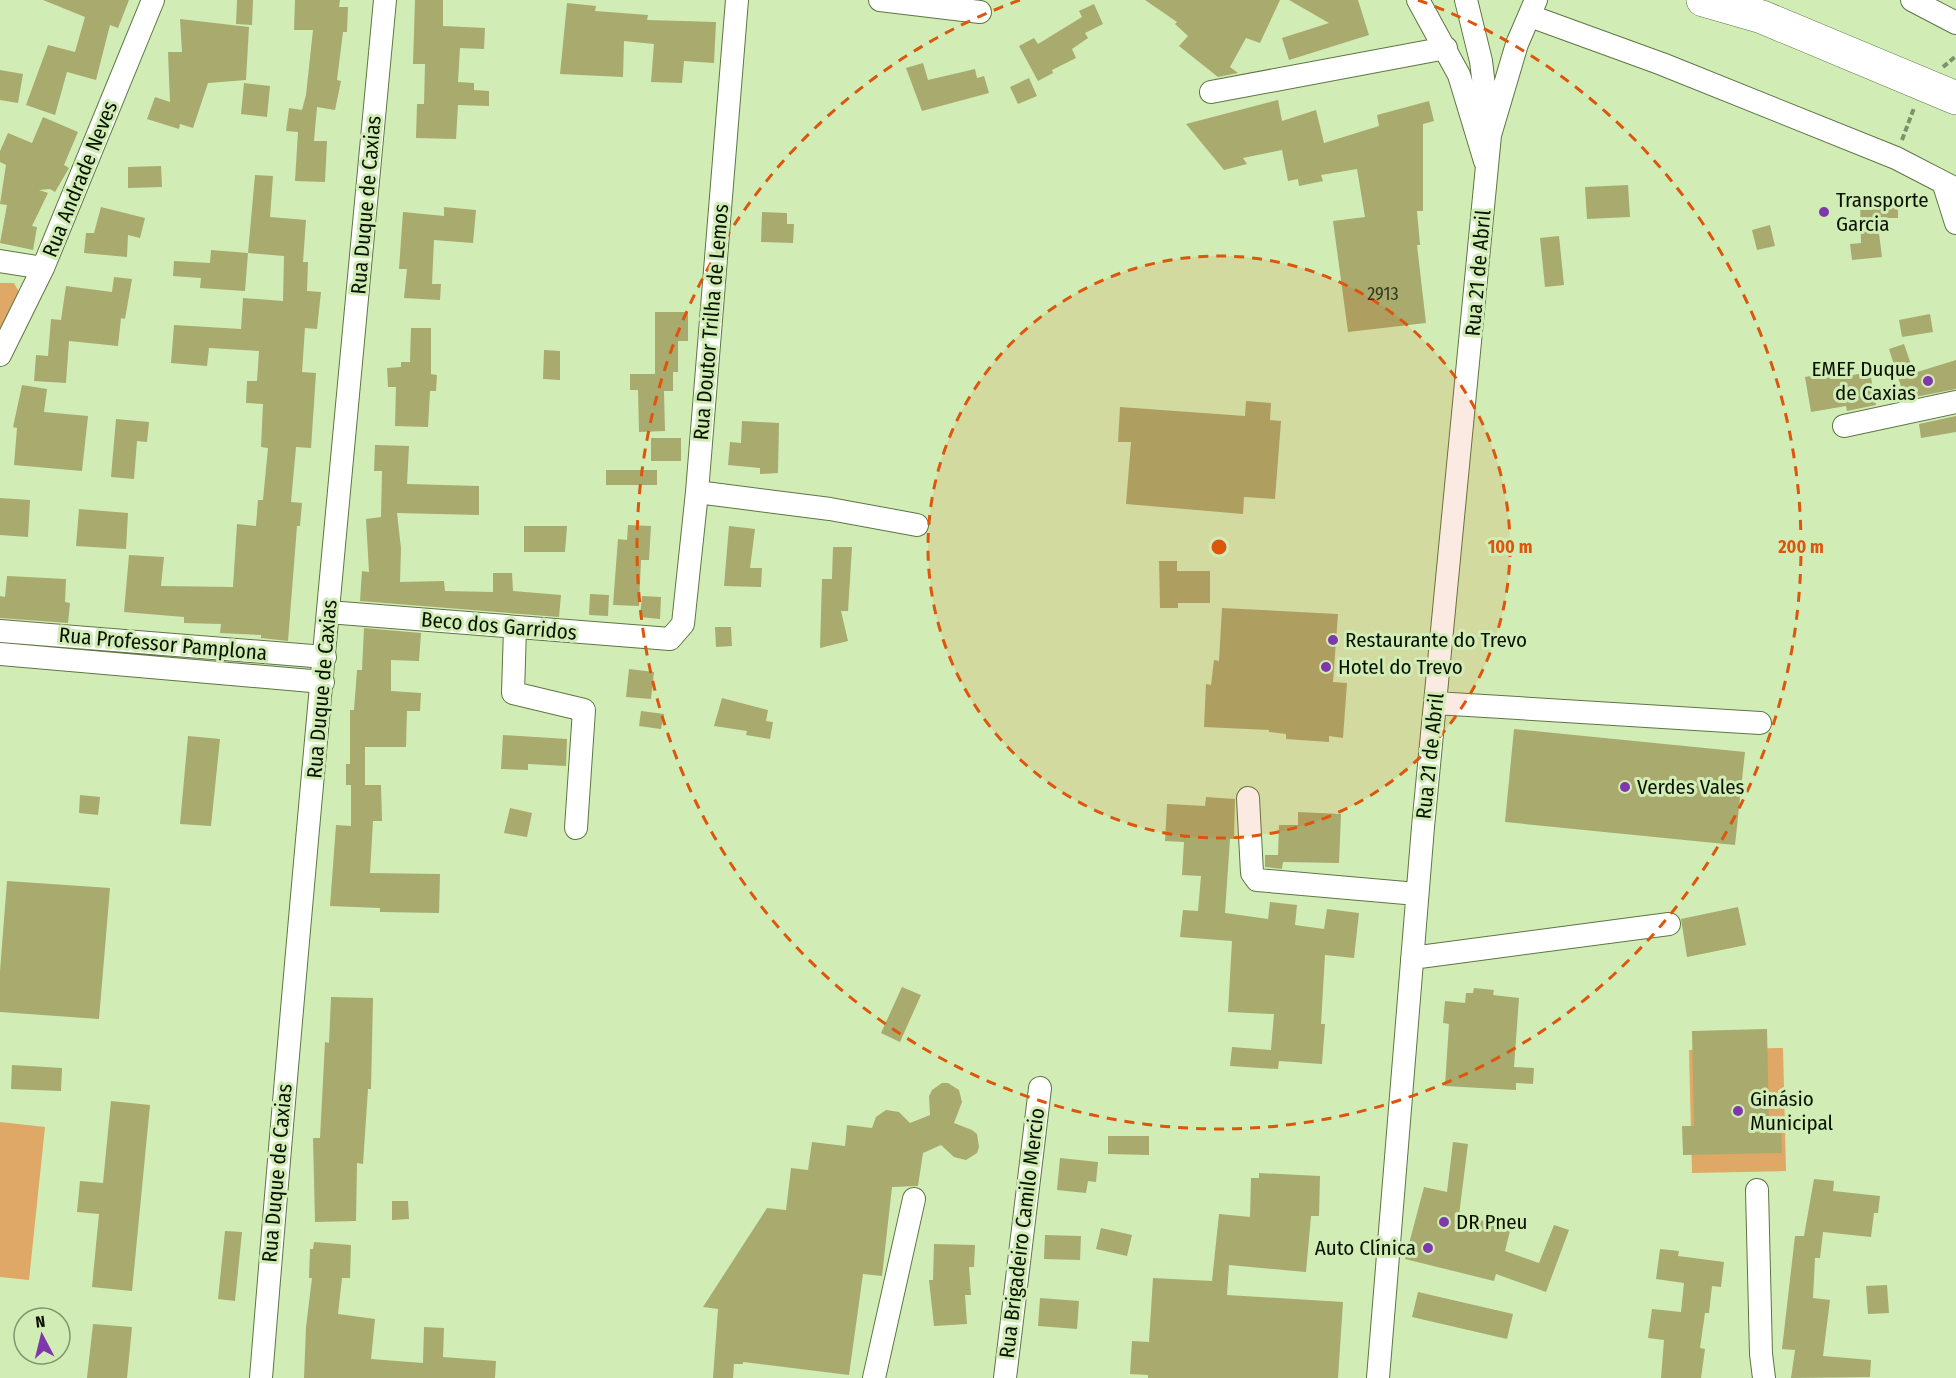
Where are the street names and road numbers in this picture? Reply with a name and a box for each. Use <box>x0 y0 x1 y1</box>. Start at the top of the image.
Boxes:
street label: Rua Andrade Neves <box>37 97 123 261</box>
street label: Rua Duque de Caxias <box>345 115 387 295</box>
street label: Rua Doutor Trilha de Lemos <box>688 203 734 441</box>
street label: Rua 21 de Abril <box>1460 208 1497 337</box>
street label: Rua Duque de Caxias <box>301 599 343 779</box>
street label: Beco dos Garridos <box>420 606 578 646</box>
street label: Rua Professor Pamplona <box>58 622 268 666</box>
street label: Rua 21 de Abril <box>1410 691 1450 820</box>
street label: Rua Duque de Caxias <box>256 1083 298 1263</box>
street label: Rua Brigadeiro Camilo Mercio <box>994 1106 1050 1360</box>

